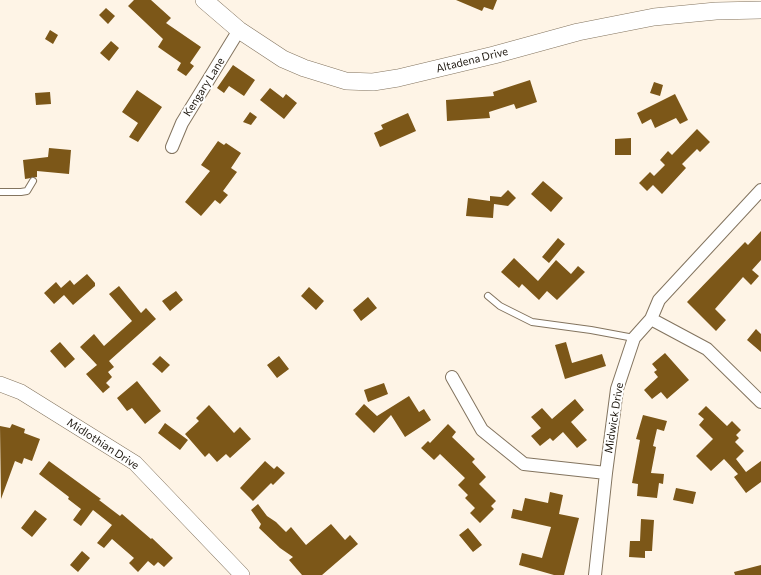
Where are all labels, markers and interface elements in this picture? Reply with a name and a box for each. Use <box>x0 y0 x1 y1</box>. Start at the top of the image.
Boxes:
street label: Altadena Drive <box>435 45 509 75</box>
street label: Kengary Lane <box>181 55 227 119</box>
street label: Midwick Drive <box>602 382 626 454</box>
street label: Midlothian Drive <box>64 416 142 472</box>

